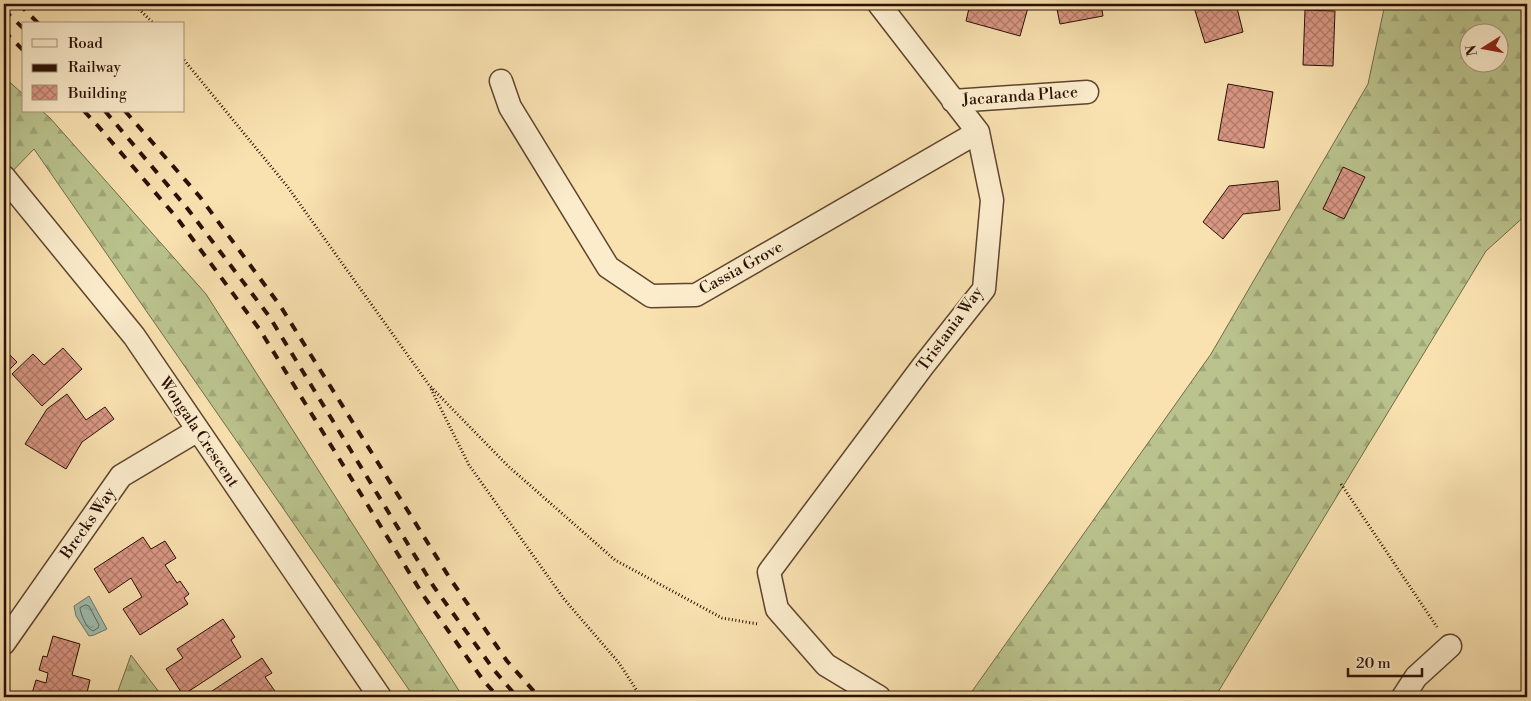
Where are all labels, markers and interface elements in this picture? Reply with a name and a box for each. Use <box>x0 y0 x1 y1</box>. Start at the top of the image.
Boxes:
legend <box>22 22 185 112</box>
north arrow <box>1458 22 1508 72</box>
text: Road <box>68 34 103 53</box>
text: N <box>1462 43 1482 57</box>
text: Railway <box>68 58 122 77</box>
street label: Jacaranda Place <box>960 82 1079 110</box>
text: Building <box>67 84 127 103</box>
street label: Cassia Grove <box>696 237 786 299</box>
street label: Tristania Way <box>913 283 988 375</box>
street label: Wongala Crescent <box>154 372 243 491</box>
street label: Brecks Way <box>56 483 120 563</box>
scale bar <box>1348 646 1422 678</box>
text: 20 m <box>1356 654 1391 673</box>

